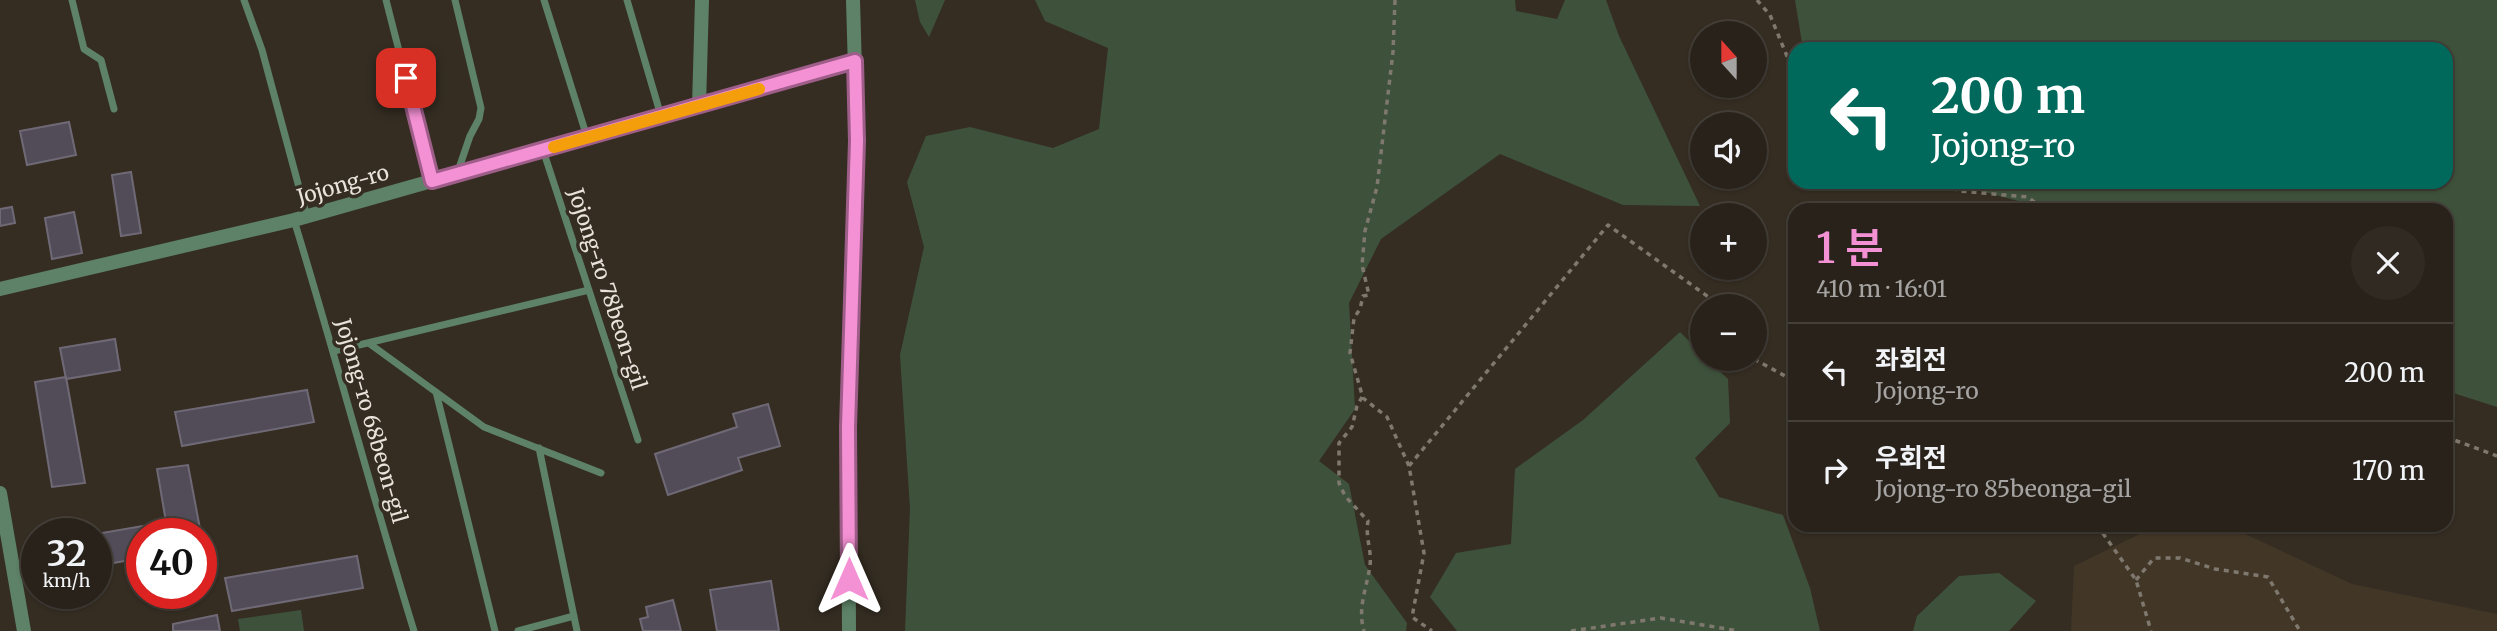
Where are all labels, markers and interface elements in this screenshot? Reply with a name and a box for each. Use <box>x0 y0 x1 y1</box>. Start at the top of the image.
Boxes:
north arrow <box>1690 21 1768 98</box>
map controls <box>1690 21 1767 371</box>
pin <box>376 48 436 108</box>
icon: arrive <box>387 59 425 97</box>
text: 200 m <box>1931 65 2085 126</box>
icon: left <box>1816 70 1907 161</box>
button: sound <box>1690 112 1767 189</box>
text: Jojong-ro <box>1931 126 2075 166</box>
street label: Jojong-ro <box>293 159 392 211</box>
street label: Jojong-ro 78beon-gil <box>562 184 653 393</box>
button: + <box>1690 203 1767 280</box>
text: 1 분 <box>1816 222 1884 274</box>
button: close <box>2351 226 2425 300</box>
text: 410 m · 16:01 <box>1816 274 1947 303</box>
button: − <box>1690 294 1767 371</box>
street label: Jojong-ro 68beon-gil <box>329 315 414 527</box>
text: 좌회전 <box>1875 343 1947 376</box>
icon: left <box>1816 353 1854 391</box>
text: 200 m <box>2344 356 2425 389</box>
text: Jojong-ro <box>1875 376 1979 405</box>
text: 우회전 <box>1875 441 1947 474</box>
icon: right <box>1816 451 1854 489</box>
text: 170 m <box>2352 454 2425 487</box>
text: Jojong-ro 85beonga-gil <box>1875 474 2131 503</box>
speed limit sign: 40 <box>126 518 217 609</box>
text: 32 <box>47 532 86 576</box>
position arrow <box>812 542 886 616</box>
text: km/h <box>43 569 90 592</box>

